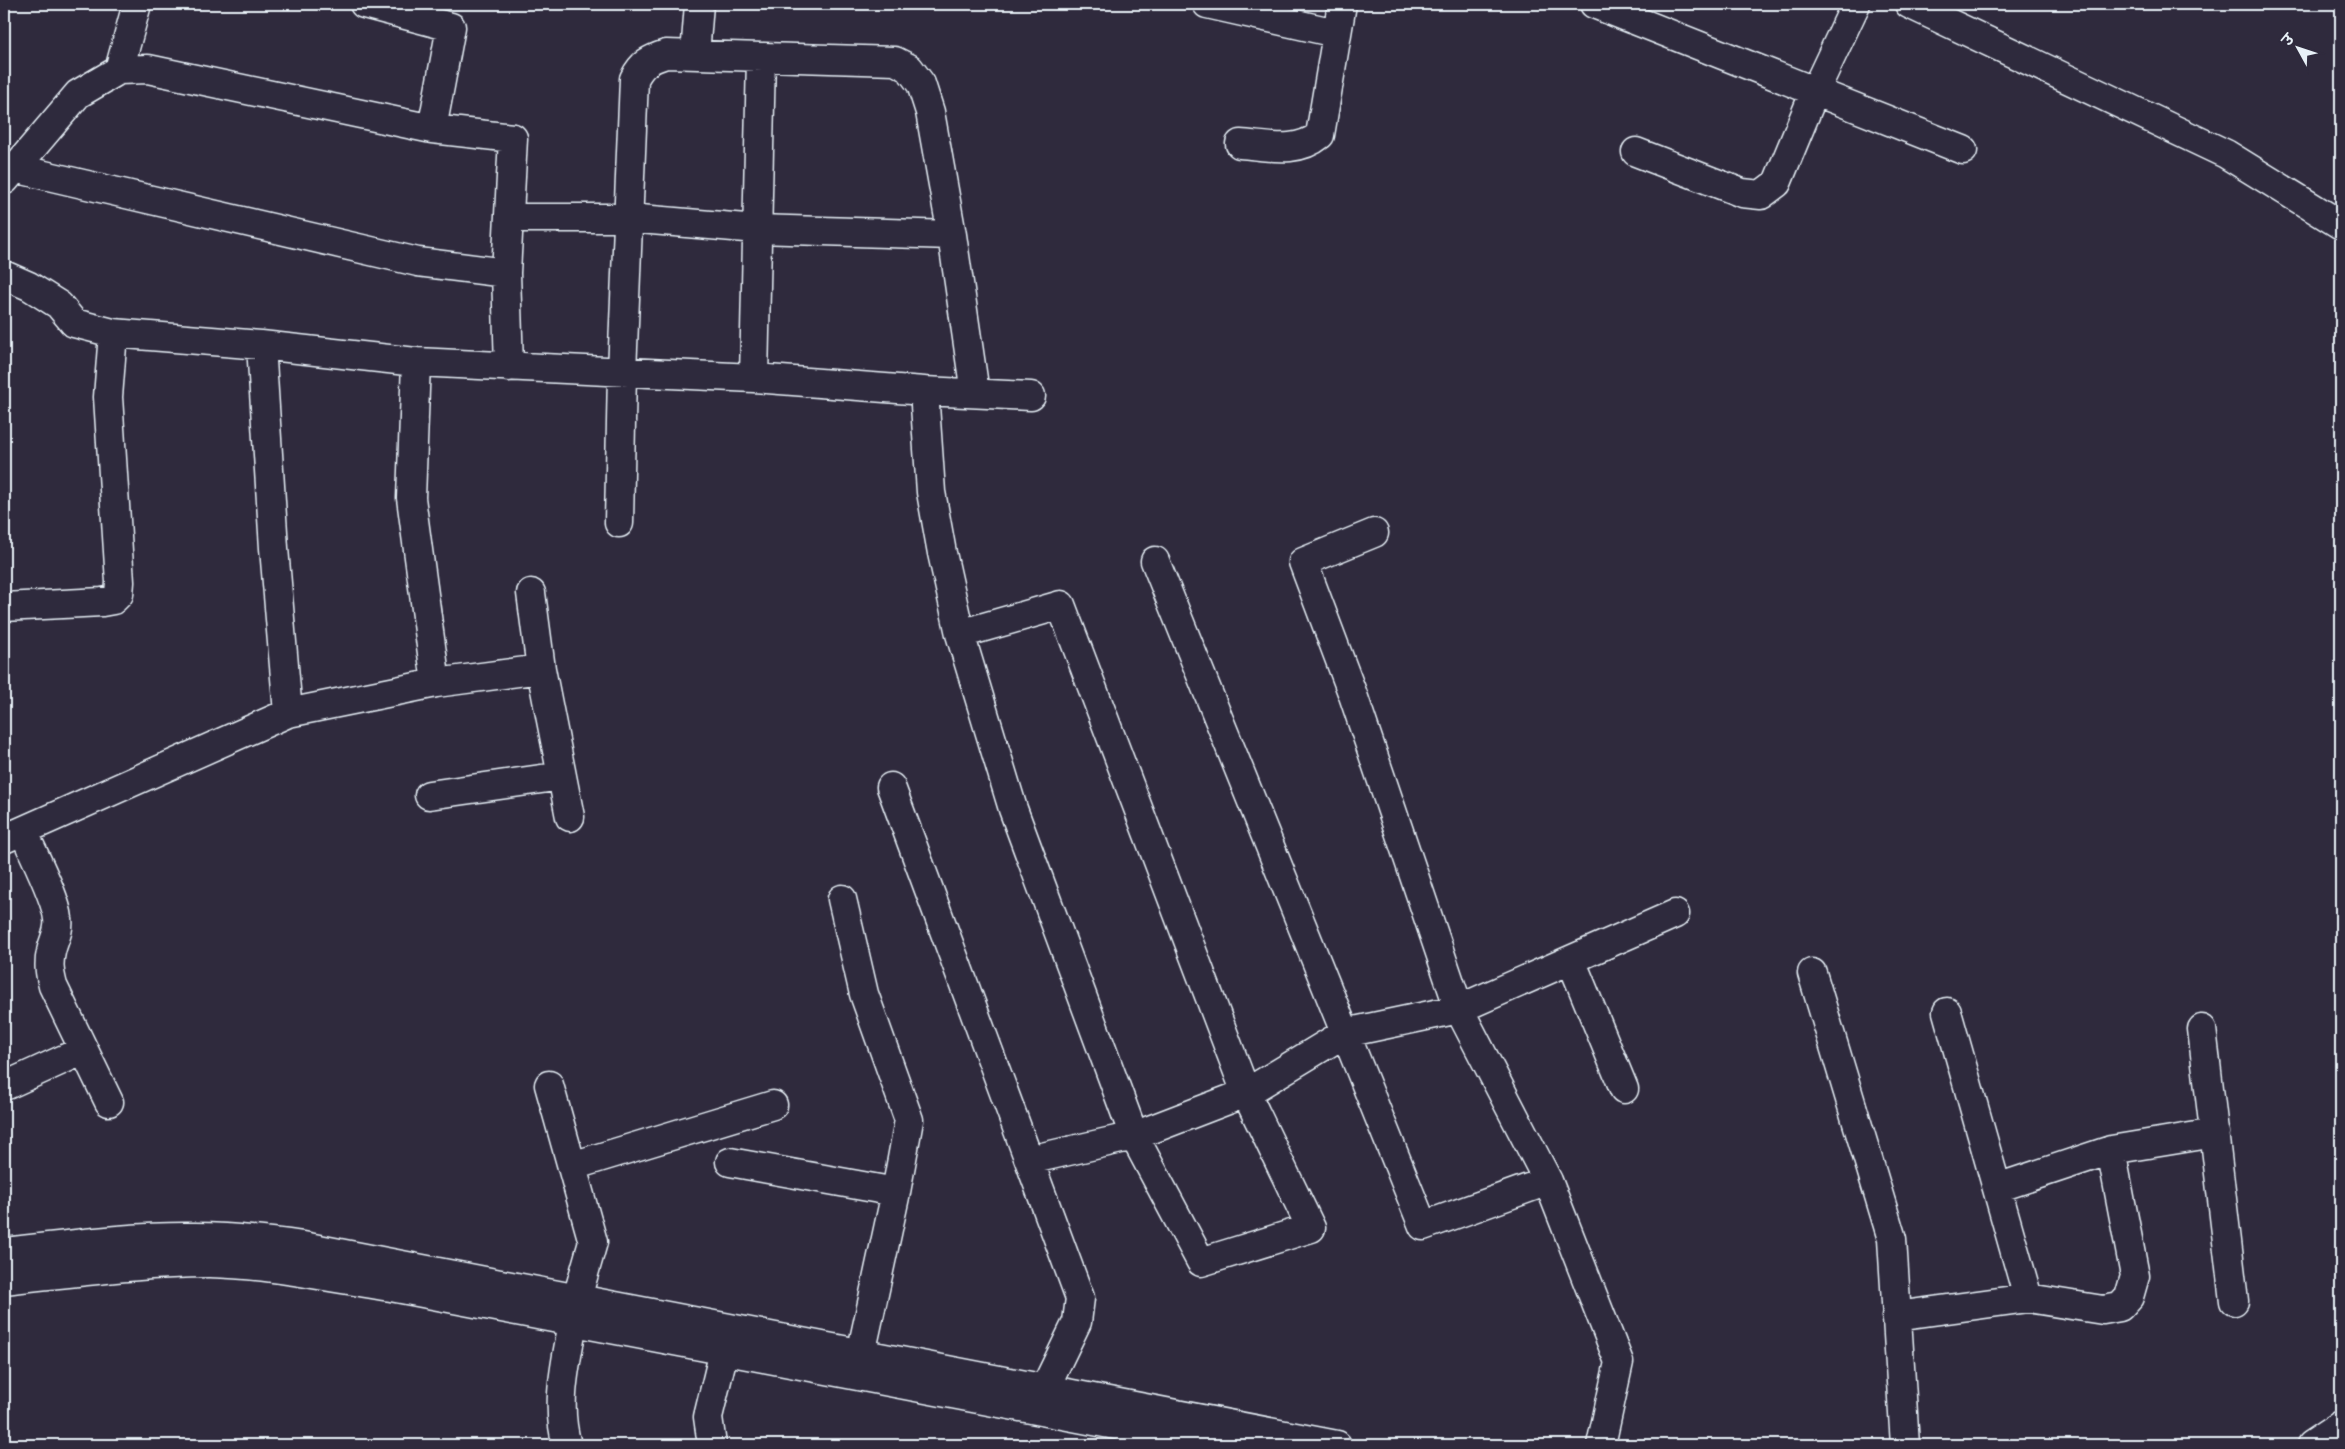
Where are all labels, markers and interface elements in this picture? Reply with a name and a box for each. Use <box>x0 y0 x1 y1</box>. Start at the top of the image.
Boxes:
north arrow <box>2272 22 2322 72</box>
text: उ <box>2276 28 2299 51</box>

